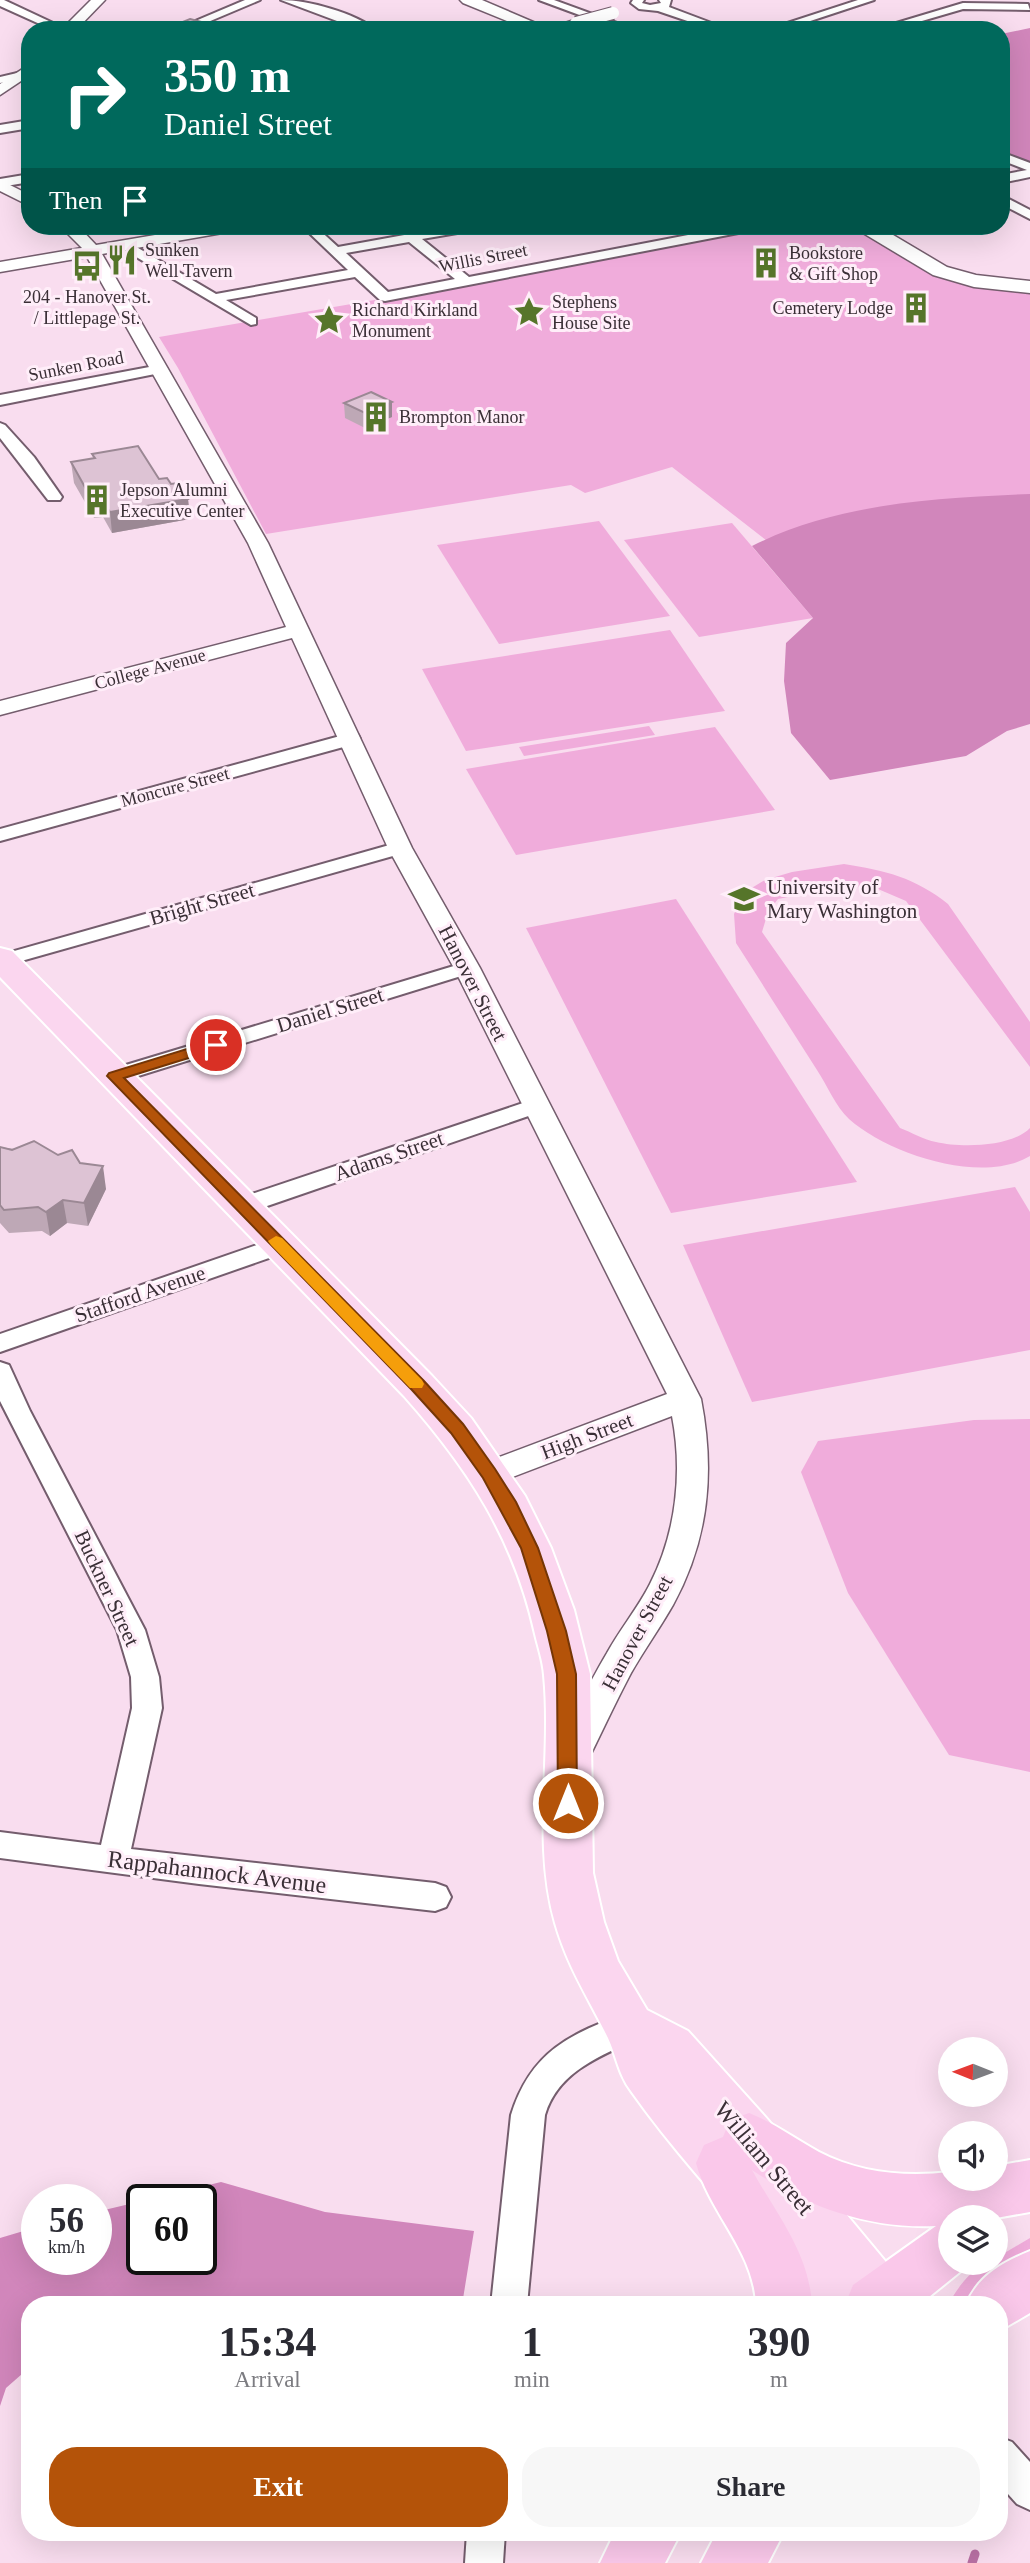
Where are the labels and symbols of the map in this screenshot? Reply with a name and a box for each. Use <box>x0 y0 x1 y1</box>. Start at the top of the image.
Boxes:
place label: Sunken Well Tavern <box>145 240 232 281</box>
street label: Willis Street <box>437 240 529 276</box>
restaurant icon: Sunken Well Tavern <box>105 243 139 277</box>
place label: Bookstore & Gift Shop <box>789 243 878 284</box>
building icon: Bookstore & Gift Shop <box>749 246 783 280</box>
bus stop icon: 204 - Hanover St. / Littlepage St. <box>70 249 104 283</box>
place label: 204 - Hanover St. / Littlepage St. <box>23 287 151 328</box>
building icon: Cemetery Lodge <box>899 291 933 325</box>
place label: Stephens House Site <box>552 292 631 333</box>
place icon: Stephens House Site <box>512 295 546 329</box>
place label: Cemetery Lodge <box>773 298 893 318</box>
place label: Richard Kirkland Monument <box>352 300 477 341</box>
place icon: Richard Kirkland Monument <box>312 303 346 337</box>
street label: Sunken Road <box>27 347 125 385</box>
building icon: Brompton Manor <box>359 400 393 434</box>
place label: Brompton Manor <box>399 407 525 427</box>
place label: Jepson Alumni Executive Center <box>120 480 244 521</box>
building icon: Jepson Alumni Executive Center <box>80 483 114 517</box>
street label: College Avenue <box>92 645 208 693</box>
street label: Moncure Street <box>119 763 231 811</box>
place label: University of Mary Washington <box>767 875 918 923</box>
street label: Bright Street <box>147 878 257 930</box>
school or university icon: University of Mary Washington <box>727 882 761 916</box>
street label: Hanover Street <box>434 921 512 1045</box>
street label: Daniel Street <box>274 982 386 1038</box>
pin <box>186 1015 246 1075</box>
street label: Adams Street <box>331 1126 447 1186</box>
street label: Stafford Avenue <box>72 1260 208 1328</box>
street label: High Street <box>538 1407 636 1464</box>
street label: Buckner Street <box>70 1526 144 1650</box>
street label: Hanover Street <box>597 1571 677 1695</box>
position arrow <box>531 1766 605 1840</box>
street label: Rappahannock Avenue <box>106 1846 328 1898</box>
north arrow <box>938 2037 1008 2107</box>
street label: William Street <box>709 2096 819 2220</box>
speed limit sign: 60 <box>126 2184 217 2275</box>

